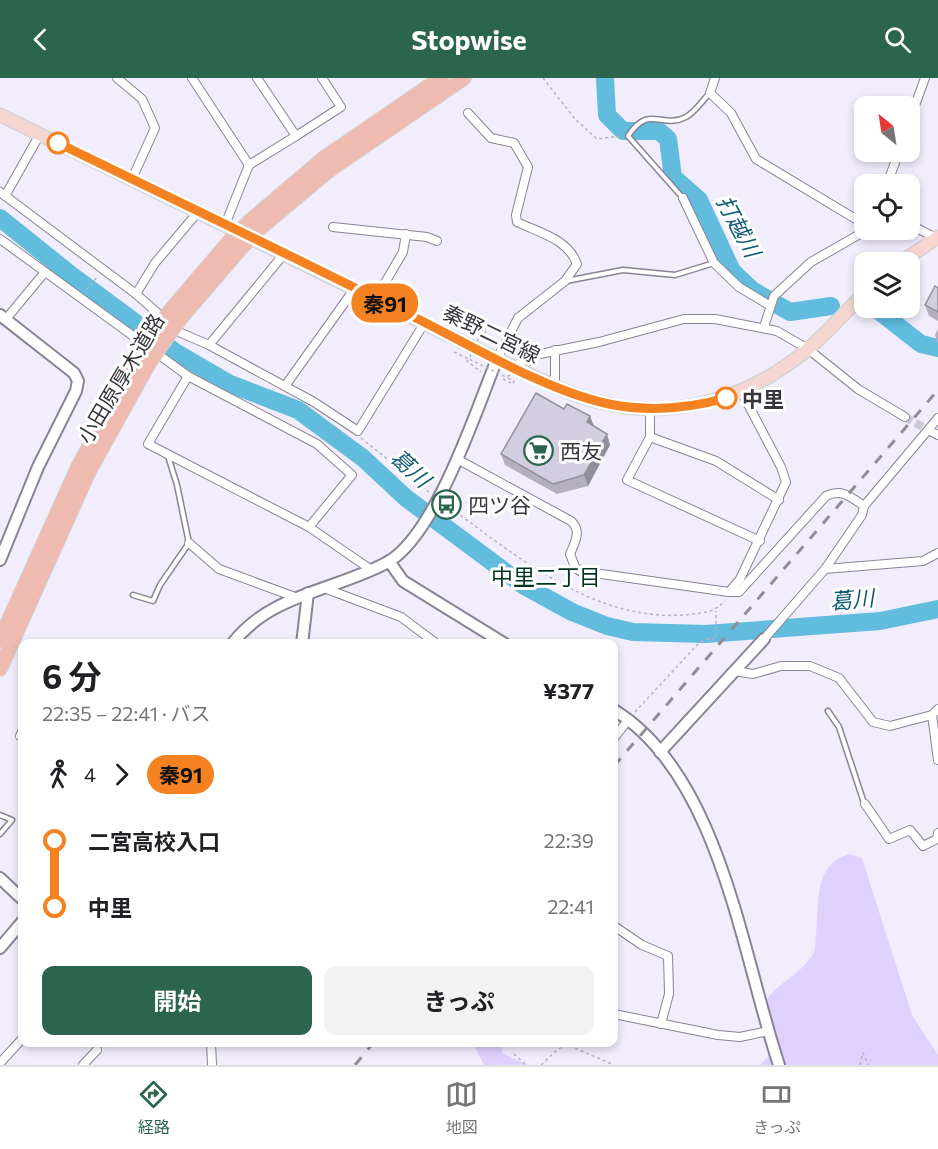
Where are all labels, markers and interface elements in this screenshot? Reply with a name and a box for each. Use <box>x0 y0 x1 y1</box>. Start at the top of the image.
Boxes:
icon: back <box>24 23 57 56</box>
text: Stopwise <box>411 23 527 56</box>
icon: search <box>881 23 914 56</box>
north arrow <box>854 96 920 162</box>
map controls <box>854 96 920 318</box>
unlabelled marker <box>47 132 69 154</box>
button: locate <box>854 174 920 240</box>
water label: 打越川 <box>712 191 767 263</box>
button: layers <box>854 252 920 318</box>
line badge: 秦91 <box>350 284 420 322</box>
text: 秦91 <box>363 291 407 316</box>
street label: 秦野二宮線 <box>439 299 545 367</box>
street label: 小田原厚木道路 <box>71 309 169 447</box>
place label: 中里 <box>742 386 784 411</box>
marker: 中里 <box>715 387 737 409</box>
supermarket icon: 西友 <box>523 434 555 466</box>
place label: 西友 <box>560 438 602 463</box>
water label: 葛川 <box>386 443 438 494</box>
bus stop icon: 四ツ谷 <box>431 488 463 520</box>
place label: 四ツ谷 <box>468 492 531 517</box>
district label: 中里二丁目 <box>491 563 601 590</box>
water label: 葛川 <box>829 583 877 614</box>
text: 6 分 <box>42 655 102 696</box>
text: ¥377 <box>543 677 594 704</box>
text: 22:35 – 22:41 · バス <box>42 701 210 725</box>
icon: walk <box>42 758 75 791</box>
icon: forward <box>105 758 138 791</box>
text: 4 <box>84 762 96 786</box>
text: 秦91 <box>159 762 202 787</box>
text: 二宮高校入口 <box>88 828 220 855</box>
text: 22:39 <box>544 828 594 852</box>
text: 中里 <box>88 894 132 921</box>
text: 22:41 <box>547 894 594 918</box>
button: 開始 <box>42 966 312 1035</box>
button: きっぷ <box>324 966 594 1035</box>
tab: 経路 <box>137 1078 170 1138</box>
tab: 地図 <box>445 1078 478 1138</box>
tab: きっぷ <box>753 1078 801 1138</box>

